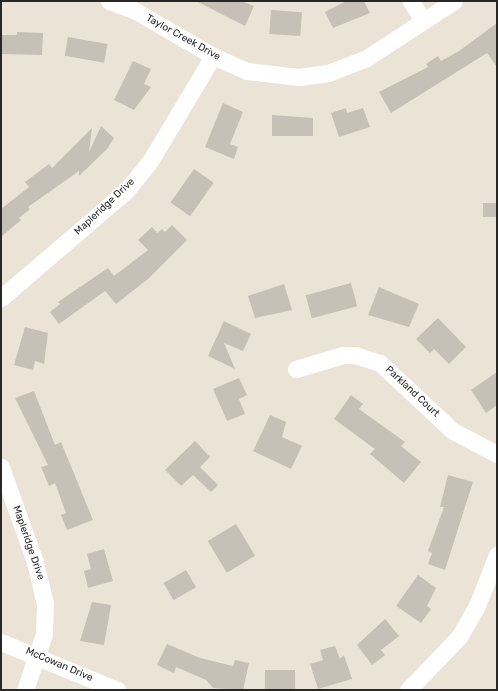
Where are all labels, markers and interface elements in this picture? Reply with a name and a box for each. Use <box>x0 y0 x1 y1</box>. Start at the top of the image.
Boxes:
street label: Taylor Creek Drive <box>144 13 222 63</box>
street label: Mapleridge Drive <box>72 176 138 238</box>
street label: Parkland Court <box>383 364 441 420</box>
street label: Mapleridge Drive <box>10 504 46 582</box>
street label: McCowan Drive <box>24 645 94 685</box>

